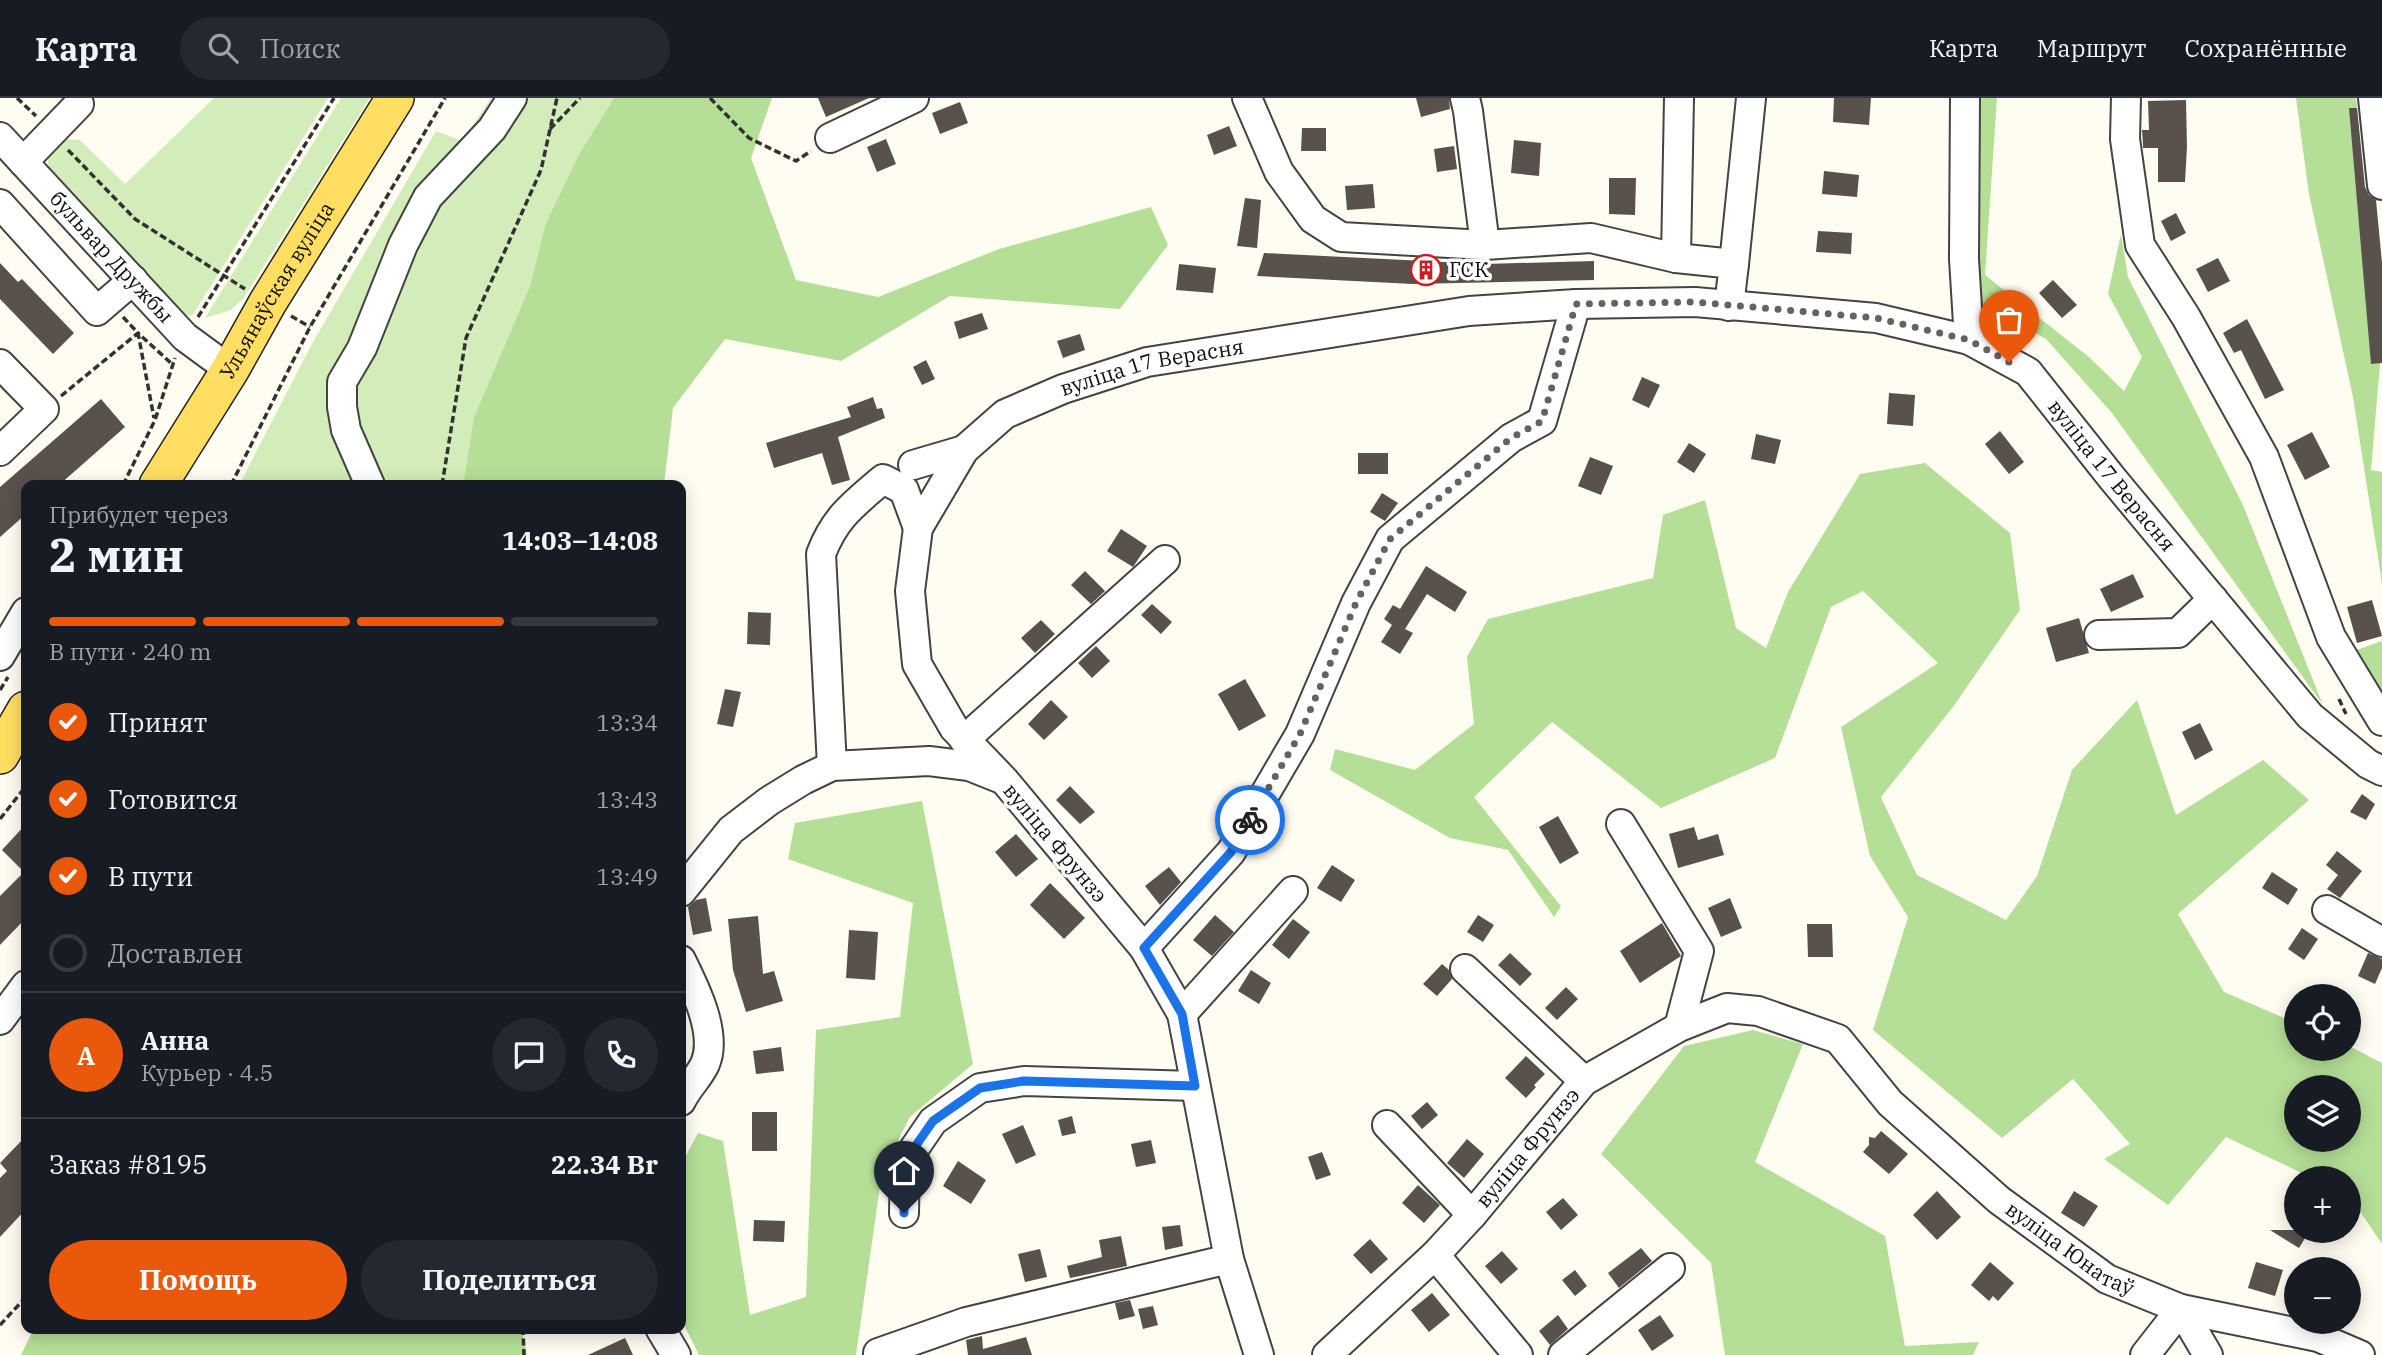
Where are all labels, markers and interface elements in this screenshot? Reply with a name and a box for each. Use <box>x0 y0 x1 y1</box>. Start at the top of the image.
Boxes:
search box <box>180 17 670 80</box>
text: Карта <box>35 27 138 70</box>
icon: search <box>204 29 242 67</box>
text: Поиск <box>260 31 340 65</box>
text: Карта <box>1929 32 1999 64</box>
text: Маршрут <box>2037 32 2146 64</box>
text: Сохранённые <box>2184 32 2347 64</box>
street label: бульвар Дружбы <box>44 185 180 329</box>
street label: Ульянаўская вуліца <box>213 196 340 384</box>
building icon: ГСК <box>1409 253 1443 287</box>
place label: ГСК <box>1449 255 1489 283</box>
pin <box>1979 290 2039 362</box>
icon: bag <box>1990 301 2028 339</box>
street label: вуліца 17 Верасня <box>1056 332 1246 402</box>
street label: вуліца 17 Верасня <box>2042 393 2182 557</box>
text: Прибудет через <box>49 499 229 529</box>
text: 14:03–14:08 <box>502 523 658 557</box>
text: 2 мин <box>49 525 184 585</box>
text: В пути · 240 m <box>49 636 211 666</box>
icon: check <box>49 703 87 741</box>
text: Принят <box>108 705 207 739</box>
text: 13:34 <box>596 707 658 737</box>
street label: вуліца Фрунзэ <box>997 777 1114 908</box>
icon: check <box>49 780 87 818</box>
text: Готовится <box>108 782 238 816</box>
text: 13:43 <box>596 784 658 814</box>
courier <box>1215 785 1285 855</box>
icon: bike <box>1231 801 1269 839</box>
icon: check <box>49 857 87 895</box>
text: В пути <box>108 859 193 893</box>
text: 13:49 <box>596 861 658 891</box>
text: Доставлен <box>108 936 243 970</box>
map controls <box>2284 984 2361 1334</box>
button: locate <box>2284 984 2361 1061</box>
button: chat <box>492 1018 566 1092</box>
button: phone <box>584 1018 658 1092</box>
text: Анна <box>141 1023 209 1057</box>
text: А <box>77 1038 95 1072</box>
text: Курьер · 4.5 <box>141 1057 273 1087</box>
button: layers <box>2284 1075 2361 1152</box>
street label: вуліца Фрунзэ <box>1469 1082 1586 1213</box>
pin <box>874 1141 934 1213</box>
text: Заказ #8195 <box>49 1147 208 1181</box>
text: 22.34 Br <box>551 1147 658 1181</box>
icon: home <box>885 1152 923 1190</box>
button: + <box>2284 1166 2361 1243</box>
street label: вуліца Юнатаў <box>2000 1194 2139 1302</box>
button: Помощь <box>49 1240 347 1320</box>
button: Поделиться <box>361 1240 658 1320</box>
button: − <box>2284 1257 2361 1334</box>

